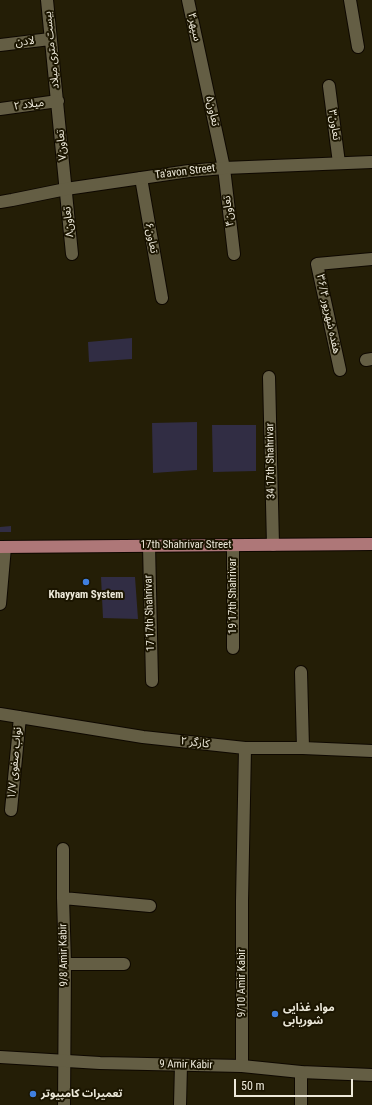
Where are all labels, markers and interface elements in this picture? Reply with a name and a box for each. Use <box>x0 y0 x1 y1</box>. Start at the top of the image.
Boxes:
street label: بیست متری میلاد <box>41 11 63 89</box>
street label: سپهر۴ <box>185 11 203 43</box>
street label: لادن <box>15 34 35 50</box>
street label: تعاون۵ <box>202 94 222 128</box>
street label: میلاد ۲ <box>13 96 45 114</box>
street label: تعاون۳ <box>325 109 343 141</box>
street label: تعاون۷ <box>54 129 70 161</box>
street label: Ta'avon Street <box>154 162 216 182</box>
street label: تعاون۴ <box>221 195 237 227</box>
street label: تعاون۸ <box>61 206 77 238</box>
street label: تعاون۶ <box>142 222 160 254</box>
street label: هفده شهریور ۳۶/۴ <box>313 273 343 355</box>
street label: 34 17th Shahrivar <box>264 423 278 499</box>
street label: 17th Shahrivar Street <box>141 538 231 552</box>
street label: 19 17th Shahrivar <box>226 558 240 634</box>
street label: 17 17th Shahrivar <box>142 575 158 651</box>
marker: Khayyam System <box>81 577 91 587</box>
place label: Khayyam System <box>49 588 123 602</box>
street label: نواب صفوی ۱/۷ <box>5 726 25 800</box>
street label: کارگر ۲ <box>180 735 210 751</box>
street label: 9/8 Amir Kabir <box>57 923 71 987</box>
street label: 9/10 Amir Kabir <box>235 949 249 1017</box>
place label: مواد غذایی شوریابی <box>283 1001 335 1027</box>
marker: مواد غذایی شوریابی <box>270 1009 280 1019</box>
street label: 9 Amir Kabir <box>159 1058 213 1072</box>
scale bar <box>236 1071 355 1097</box>
text: 50 m <box>241 1079 265 1093</box>
place label: تعمیرات کامپیوتر <box>41 1087 122 1101</box>
marker: تعمیرات کامپیوتر <box>28 1089 38 1099</box>

